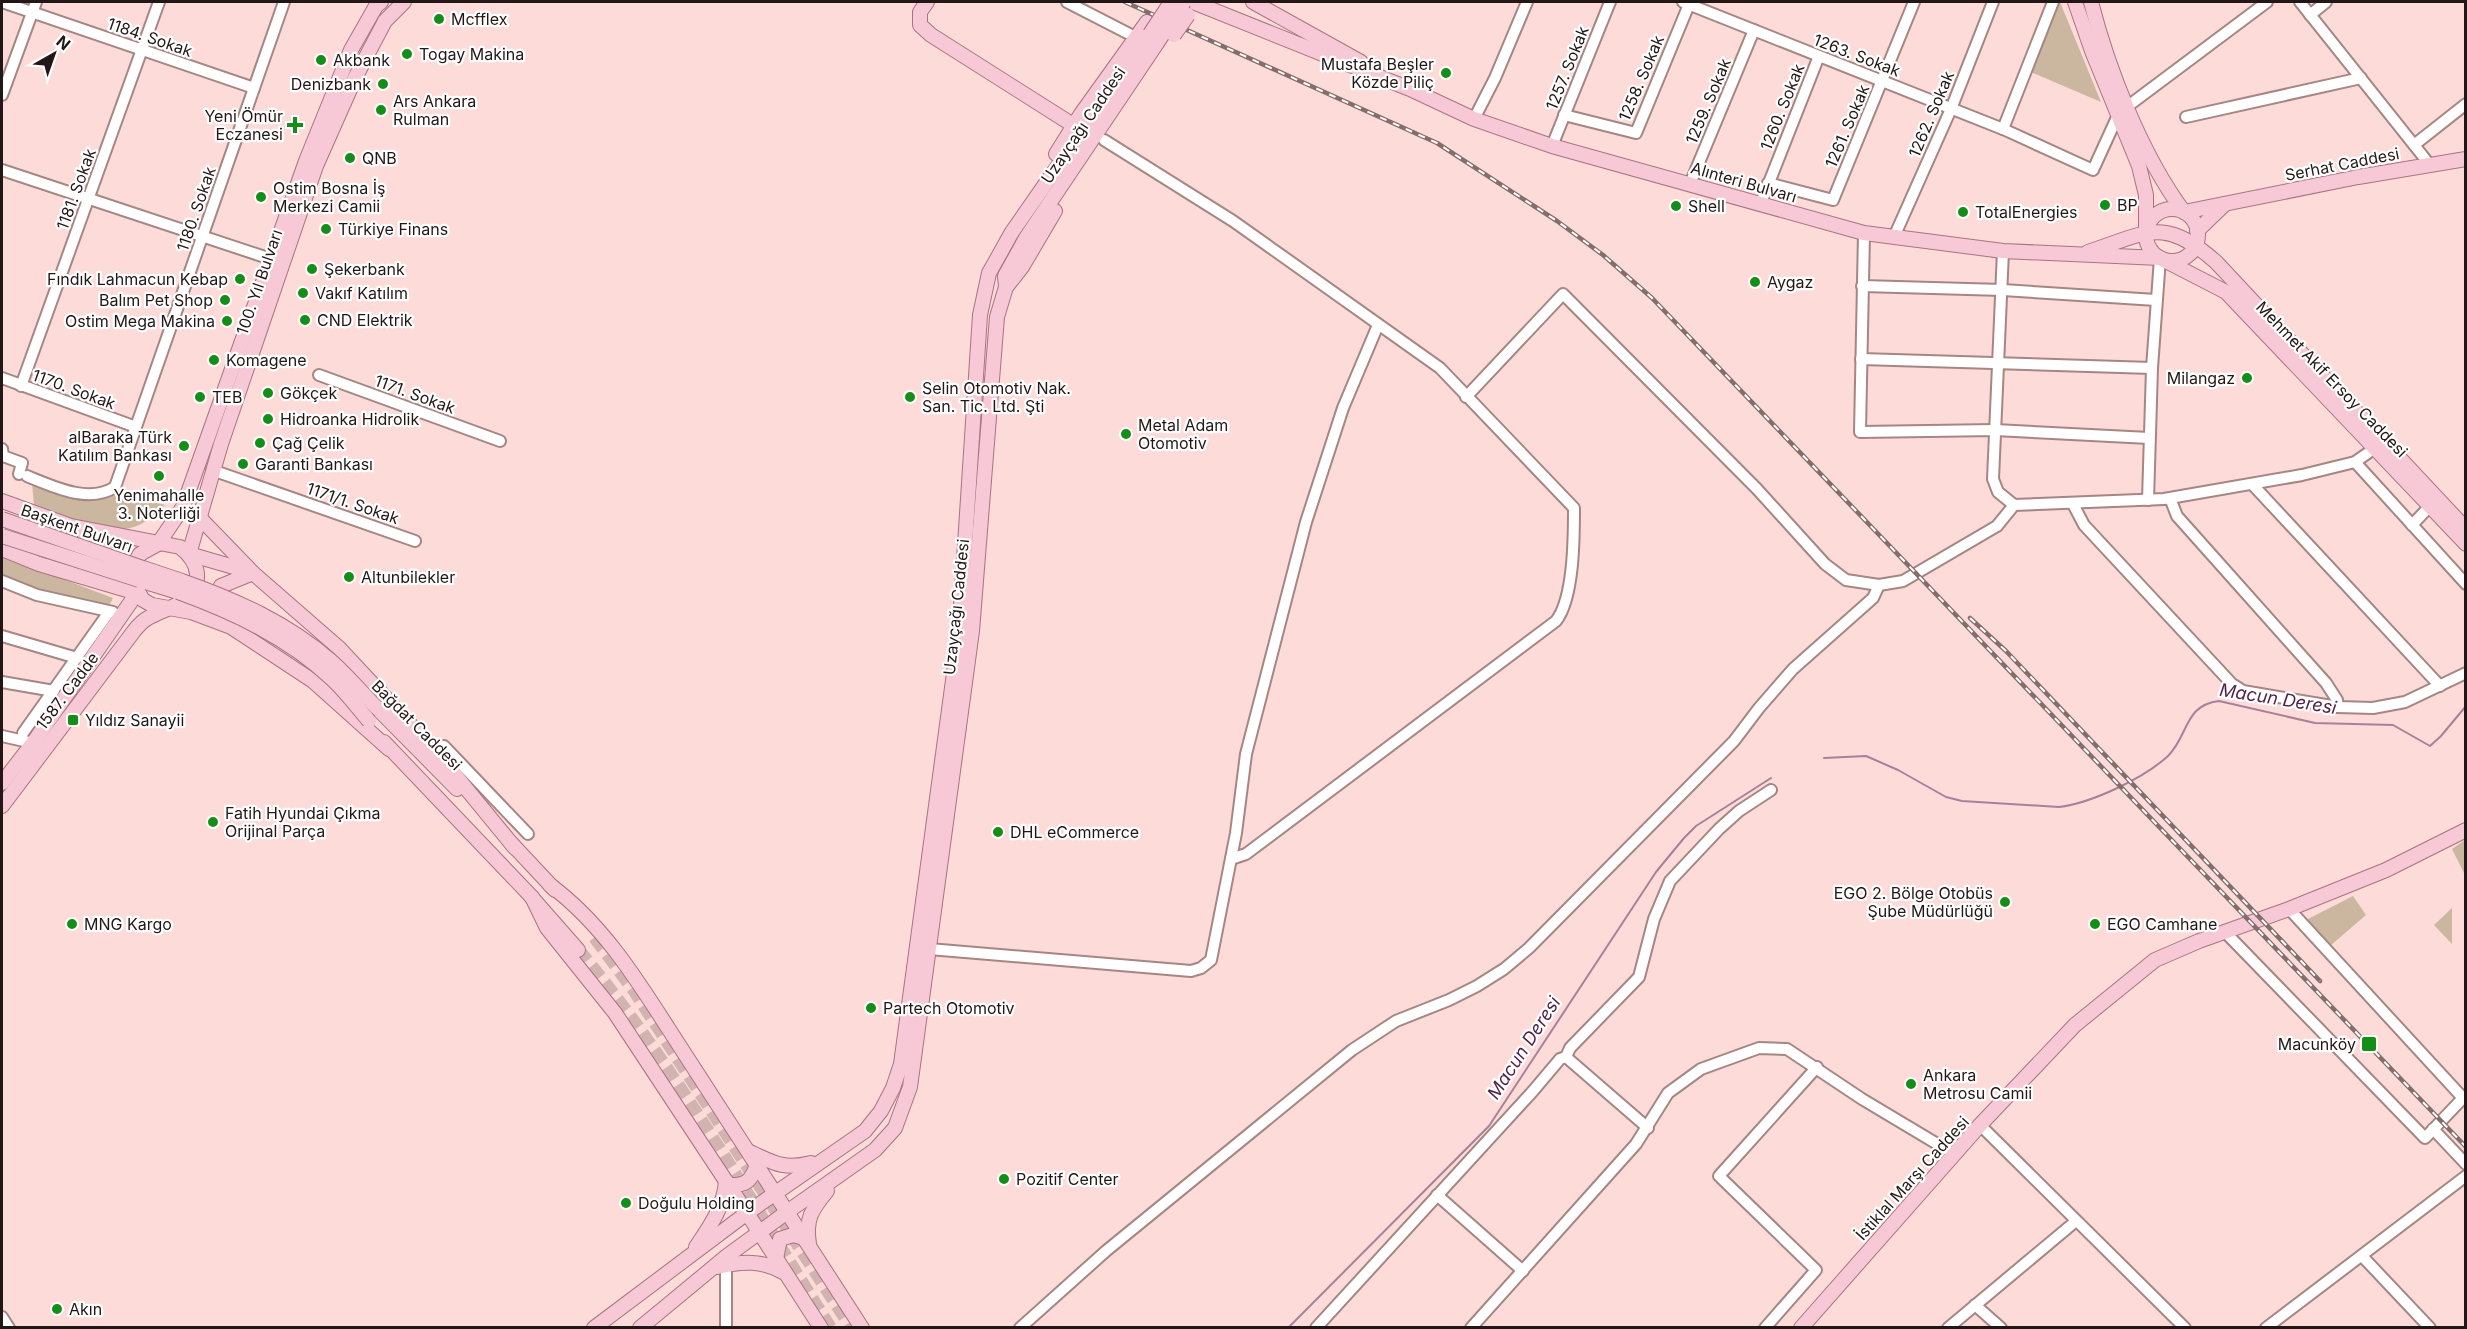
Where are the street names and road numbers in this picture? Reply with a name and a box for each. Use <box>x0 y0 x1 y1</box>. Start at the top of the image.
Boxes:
street label: 1184. Sokak <box>105 13 195 61</box>
street label: 1257. Sokak <box>1541 23 1593 113</box>
street label: 1263. Sokak <box>1811 29 1903 81</box>
street label: 1258. Sokak <box>1614 32 1668 124</box>
street label: 1259. Sokak <box>1681 55 1735 147</box>
street label: 1260. Sokak <box>1756 61 1808 153</box>
street label: Uzayçağı Caddesi <box>1037 63 1129 187</box>
street label: 1262. Sokak <box>1904 68 1958 160</box>
street label: 1261. Sokak <box>1821 81 1874 171</box>
street label: Serhat Caddesi <box>2283 143 2401 185</box>
street label: 1181. Sokak <box>52 145 100 232</box>
street label: Alınteri Bulvarı <box>1689 157 1799 207</box>
street label: 1180. Sokak <box>172 164 220 254</box>
street label: 100. Yıl Bulvarı <box>232 227 286 337</box>
street label: Mehmet Akif Ersoy Caddesi <box>2252 297 2412 461</box>
street label: 1170. Sokak <box>30 365 119 413</box>
street label: 1171. Sokak <box>372 370 458 418</box>
street label: 1171/1. Sokak <box>304 478 402 528</box>
street label: Başkent Bulvarı <box>19 500 135 556</box>
street label: Uzayçağı Caddesi <box>939 538 973 676</box>
street label: 1587. Cadde <box>31 648 103 734</box>
street label: Bağdat Caddesi <box>368 676 466 774</box>
street label: İstiklal Marşı Caddesi <box>1851 1112 1973 1244</box>

